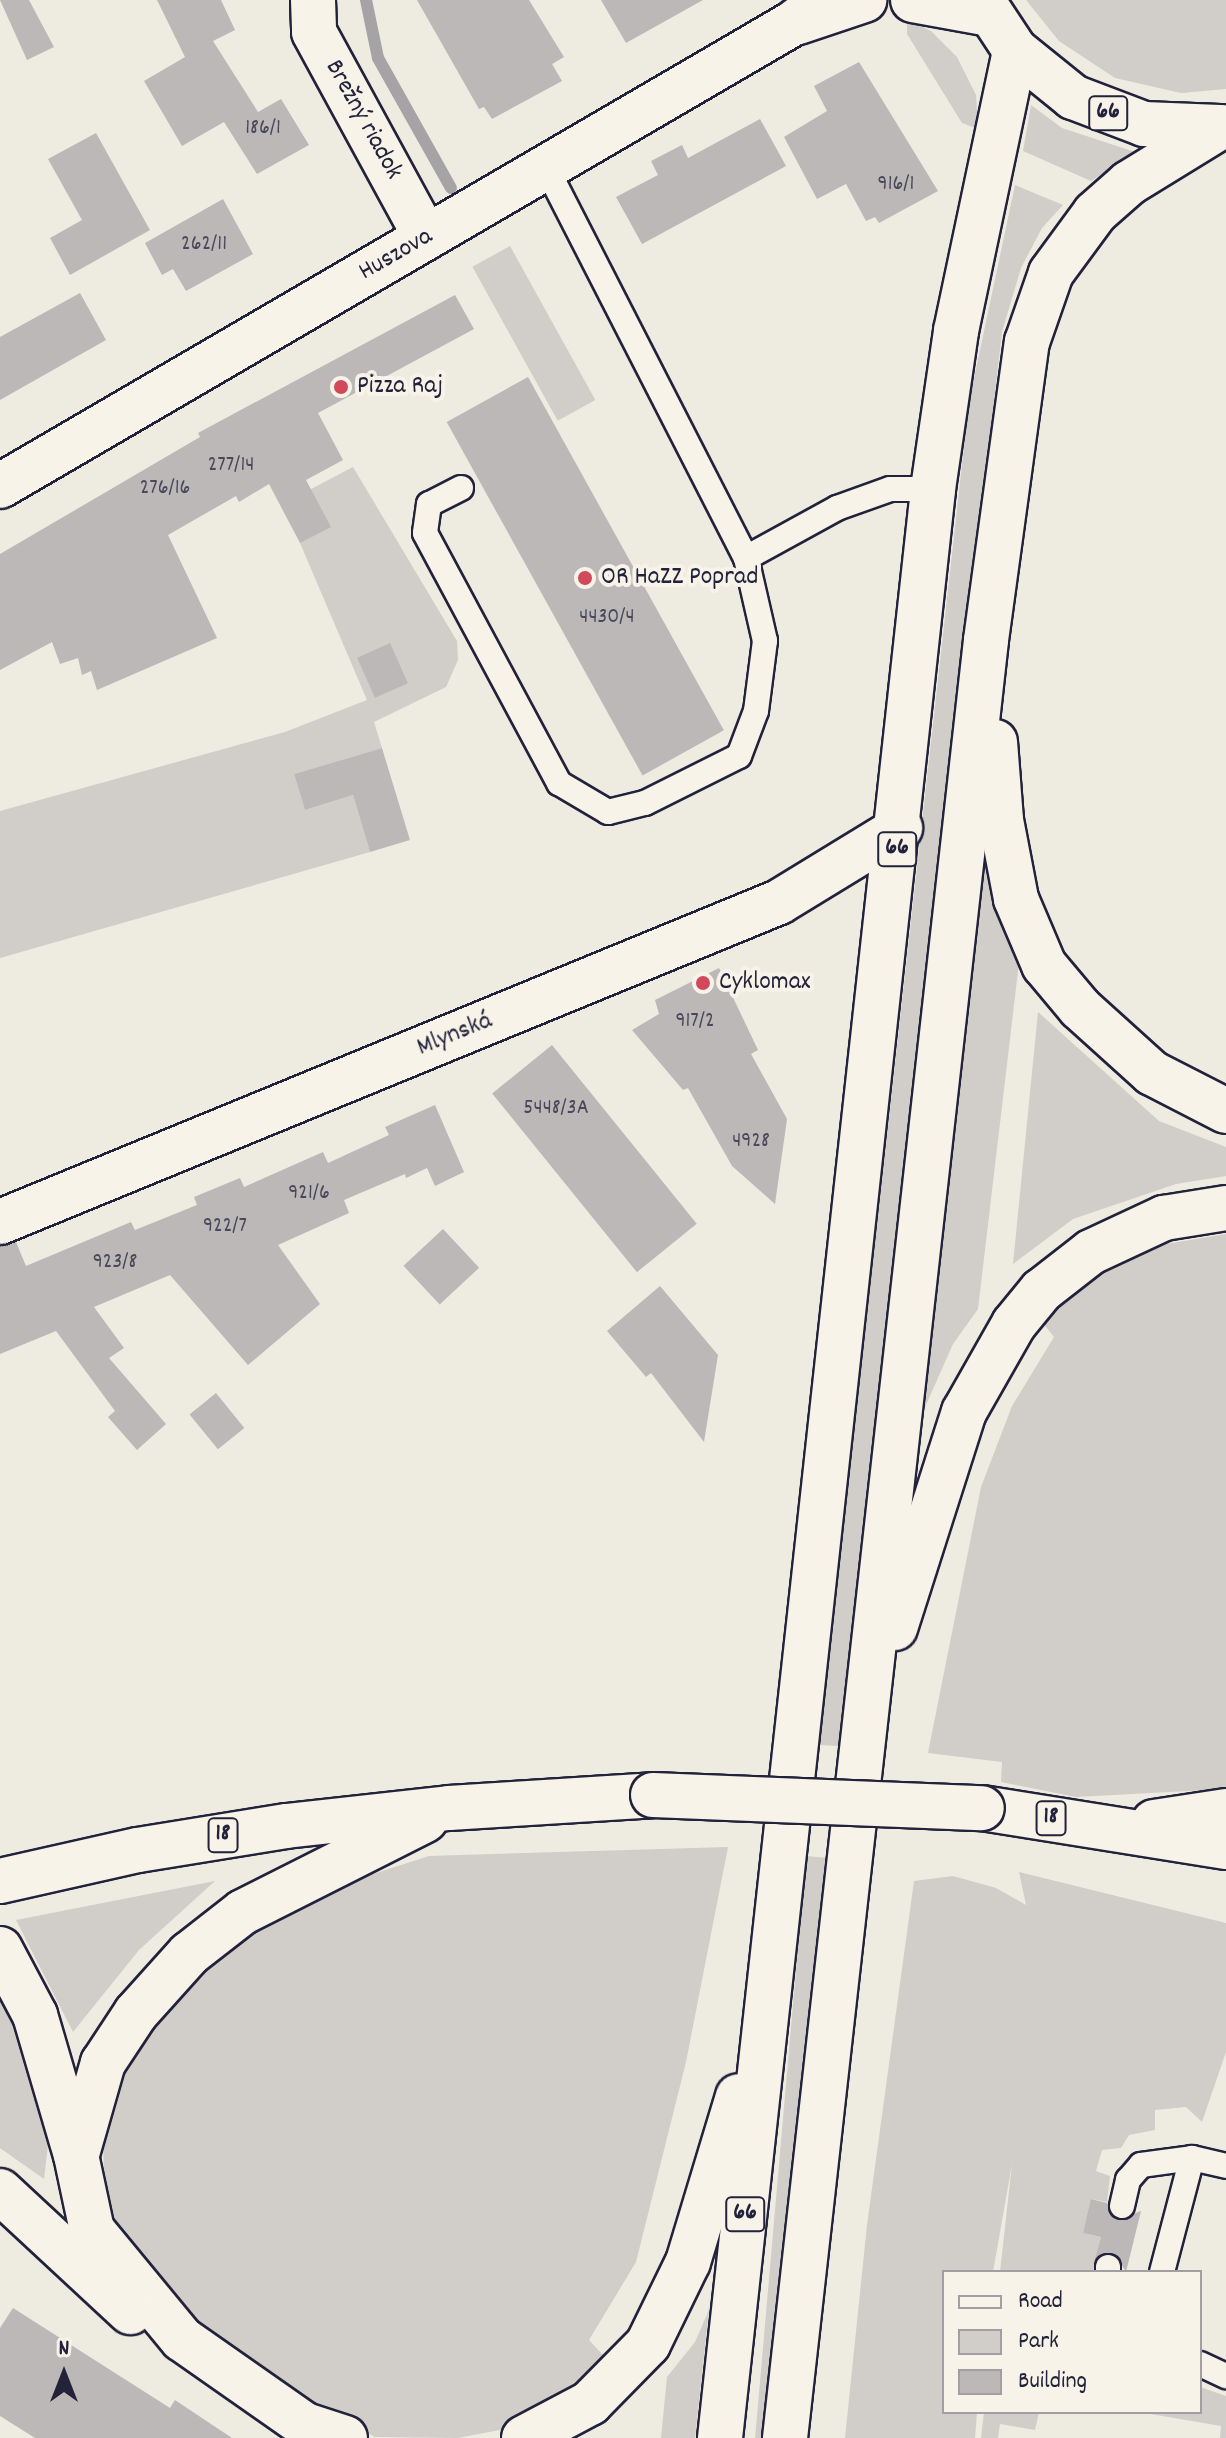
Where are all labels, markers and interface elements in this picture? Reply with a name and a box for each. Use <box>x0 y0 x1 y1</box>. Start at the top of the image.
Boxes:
street label: Brežný riadok <box>317 55 409 185</box>
road number: 66 <box>1088 93 1128 133</box>
house number: 186/1 <box>245 116 281 142</box>
house number: 916/1 <box>878 172 914 198</box>
street label: Huszova <box>354 222 438 288</box>
house number: 262/11 <box>181 232 227 258</box>
place label: Pizza Raj <box>357 371 443 403</box>
marker: Pizza Raj <box>332 378 350 396</box>
house number: 277/14 <box>208 453 254 479</box>
house number: 276/16 <box>140 476 190 502</box>
place label: OR HaZZ Poprad <box>601 562 758 594</box>
marker: OR HaZZ Poprad <box>576 569 594 587</box>
house number: 4430/4 <box>579 605 635 631</box>
road number: 66 <box>877 829 917 869</box>
place label: Cyklomax <box>719 967 810 999</box>
marker: Cyklomax <box>694 974 712 992</box>
street label: Mlynská <box>413 1006 497 1064</box>
house number: 917/2 <box>675 1009 715 1035</box>
house number: 5448/3A <box>523 1096 589 1122</box>
house number: 4928 <box>732 1129 770 1155</box>
house number: 921/6 <box>288 1181 330 1207</box>
house number: 922/7 <box>203 1214 247 1240</box>
house number: 923/8 <box>93 1250 137 1276</box>
road number: 18 <box>1035 1798 1067 1838</box>
road number: 18 <box>207 1815 239 1855</box>
road number: 66 <box>725 2194 765 2234</box>
legend <box>942 2270 1202 2414</box>
text: Road <box>1018 2285 1063 2319</box>
text: Park <box>1018 2325 1059 2359</box>
north arrow <box>24 2334 104 2414</box>
text: N <box>59 2334 69 2365</box>
text: Building <box>1018 2365 1087 2399</box>

